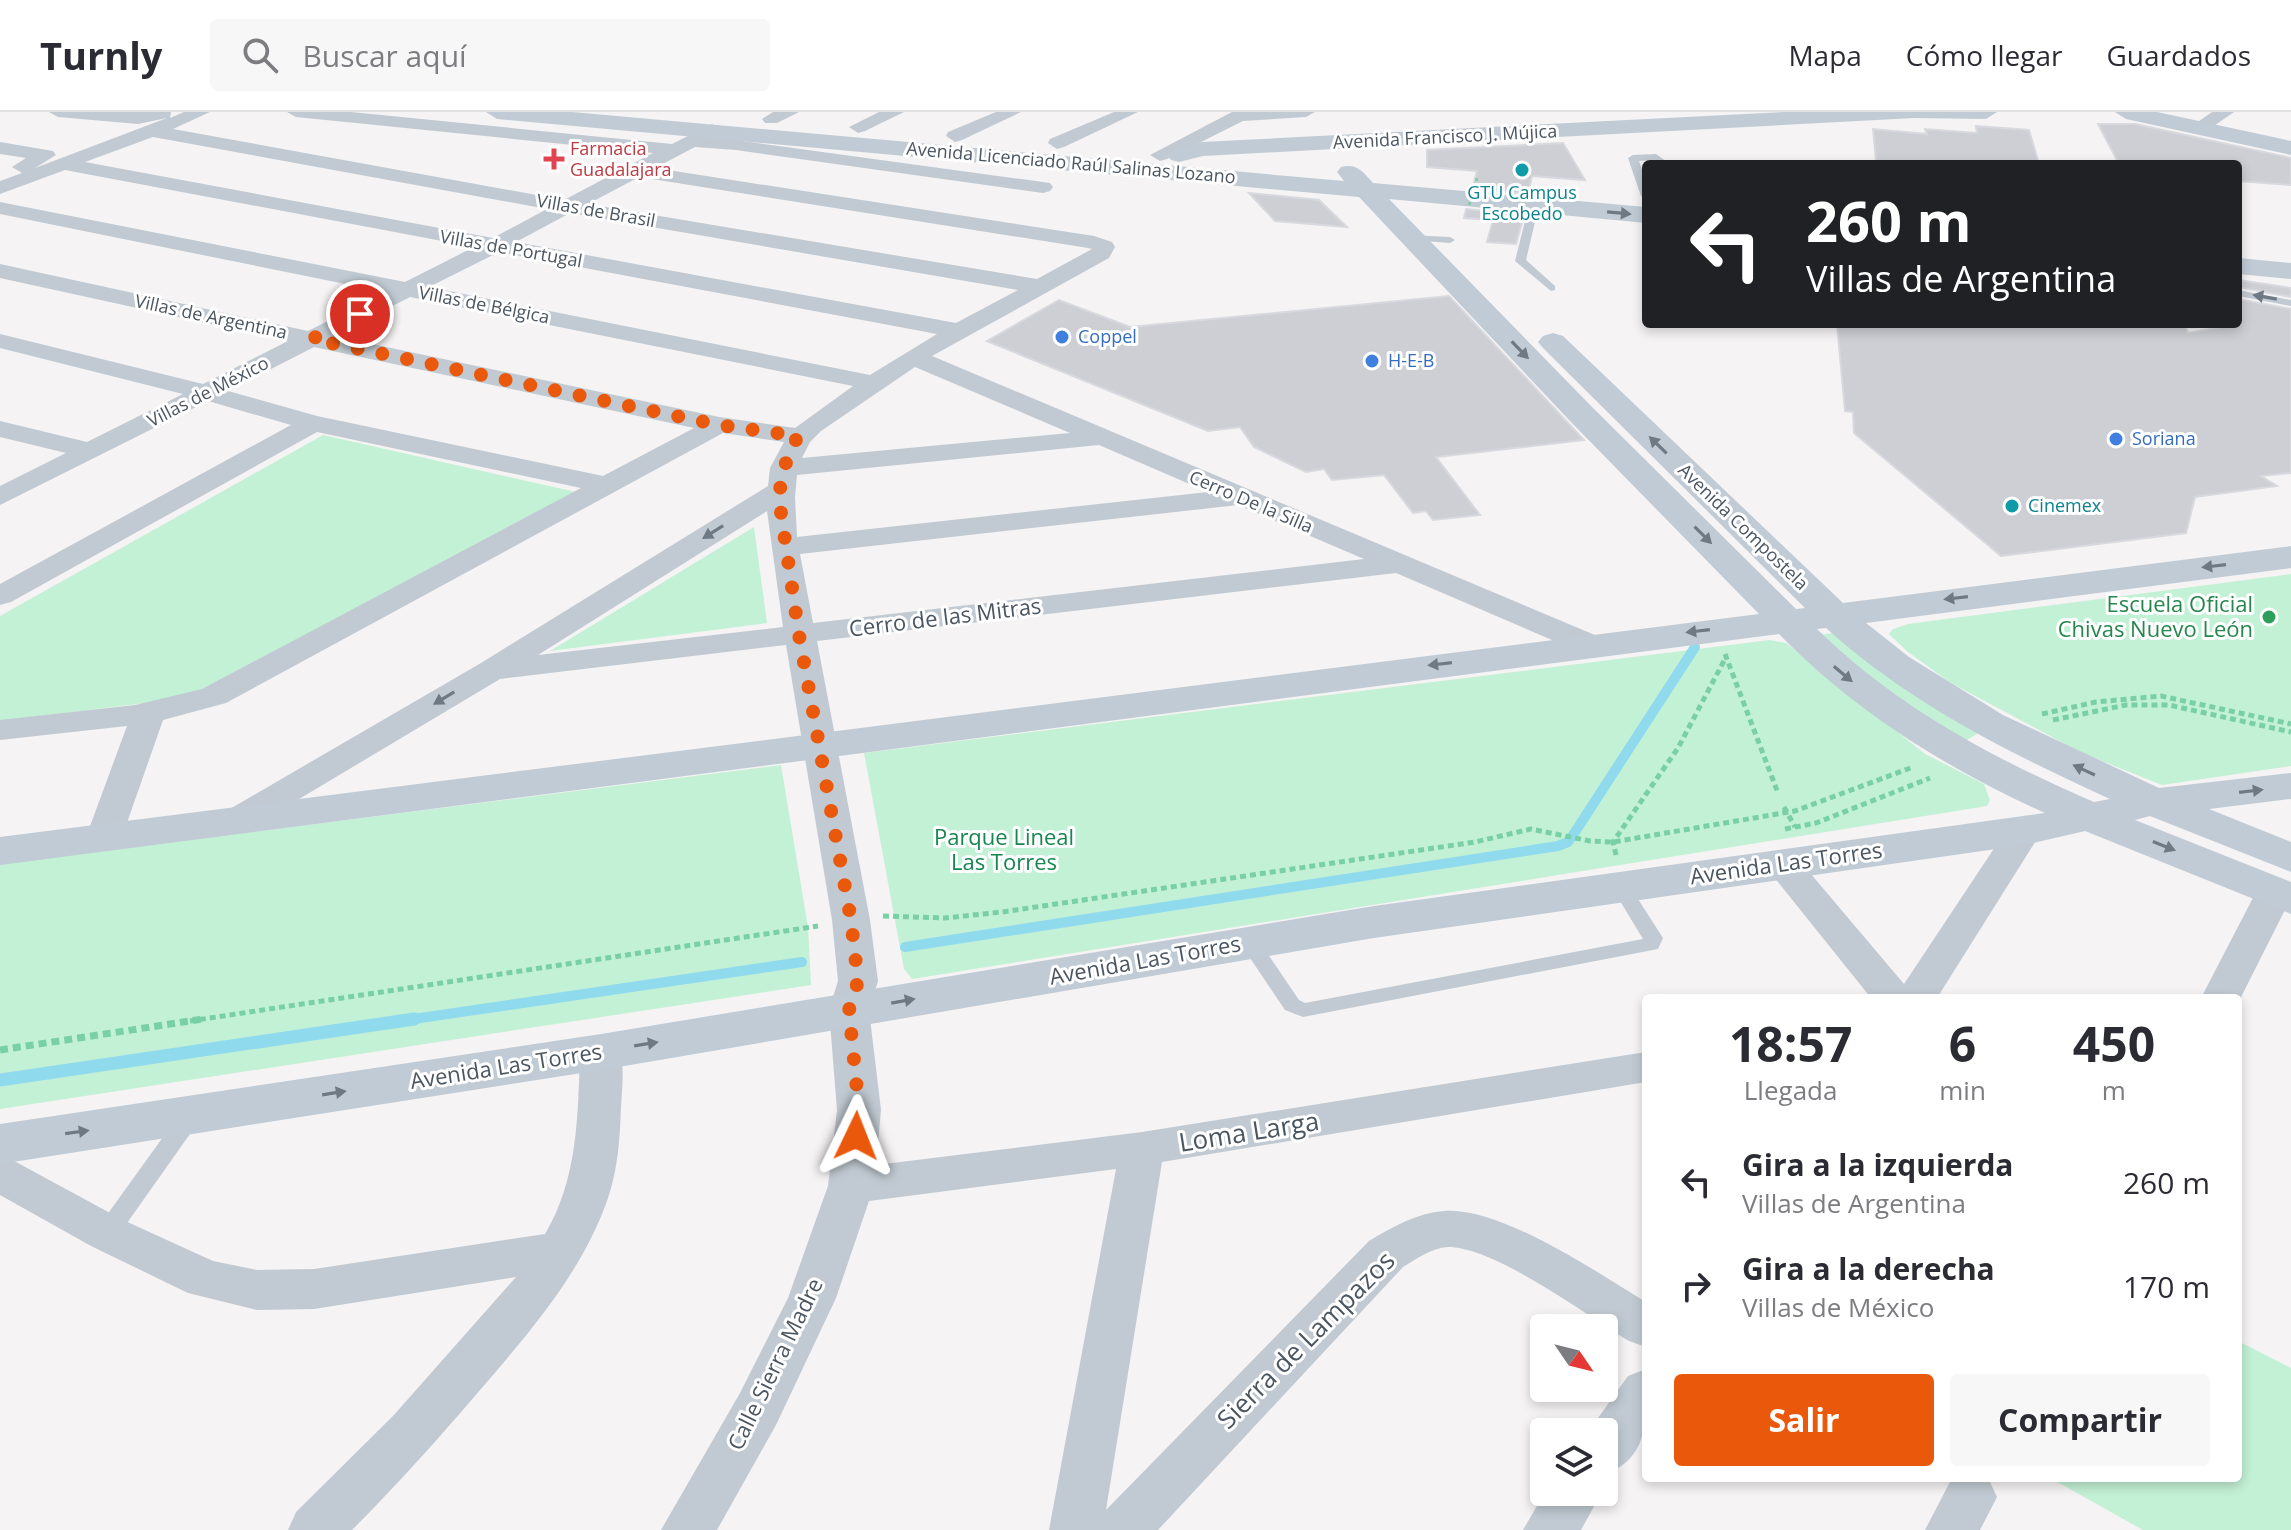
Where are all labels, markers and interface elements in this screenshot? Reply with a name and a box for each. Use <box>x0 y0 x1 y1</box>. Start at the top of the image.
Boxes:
search box <box>210 19 770 91</box>
text: Turnly <box>40 29 162 81</box>
icon: search <box>238 33 282 77</box>
text: Buscar aquí <box>302 35 467 76</box>
text: Mapa <box>1788 36 1862 74</box>
text: Cómo llegar <box>1906 36 2062 74</box>
text: Guardados <box>2106 36 2251 74</box>
street label: Avenida Francisco J. Mújica <box>1332 118 1558 154</box>
place label: Farmacia Guadalajara <box>570 136 672 181</box>
street label: Avenida Licenciado Raúl Salinas Lozano <box>906 136 1237 188</box>
marker: Farmacia Guadalajara <box>545 150 563 168</box>
marker: GTU Campus Escobedo <box>1513 161 1531 179</box>
place label: GTU Campus Escobedo <box>1467 180 1577 225</box>
text: 260 m <box>1806 182 1972 258</box>
street label: Villas de Brasil <box>535 188 657 232</box>
icon: left <box>1674 192 1778 296</box>
one-way arrow <box>1607 206 1632 219</box>
street label: Villas de Portugal <box>438 224 584 272</box>
text: Villas de Argentina <box>1806 254 2116 303</box>
pin <box>326 280 394 348</box>
street label: Villas de Bélgica <box>417 280 552 328</box>
street label: Villas de Argentina <box>133 288 290 344</box>
one-way arrow <box>2252 290 2277 302</box>
icon: arrive <box>338 292 382 336</box>
place label: Coppel <box>1078 324 1137 348</box>
marker: Coppel <box>1053 328 1071 346</box>
one-way arrow <box>1511 340 1529 359</box>
place label: H-E-B <box>1388 348 1435 372</box>
street label: Villas de México <box>143 350 272 432</box>
marker: H-E-B <box>1363 352 1381 370</box>
place label: Soriana <box>2132 426 2196 450</box>
marker: Soriana <box>2107 430 2125 448</box>
one-way arrow <box>1649 436 1668 455</box>
street label: Avenida Compostela <box>1673 458 1814 595</box>
street label: Cerro De la Silla <box>1186 464 1317 538</box>
place label: Cinemex <box>2028 493 2102 517</box>
marker: Cinemex <box>2003 497 2021 515</box>
one-way arrow <box>702 525 724 539</box>
one-way arrow <box>1693 525 1711 544</box>
one-way arrow <box>2201 560 2226 573</box>
place label: Escuela Oficial Chivas Nuevo León <box>2058 588 2253 643</box>
street label: Cerro de las Mitras <box>847 589 1043 643</box>
one-way arrow <box>1943 592 1968 605</box>
marker: Escuela Oficial Chivas Nuevo León <box>2260 608 2278 626</box>
one-way arrow <box>1685 625 1710 638</box>
one-way arrow <box>1427 658 1452 671</box>
one-way arrow <box>1833 665 1853 682</box>
one-way arrow <box>433 691 455 705</box>
one-way arrow <box>2072 763 2095 777</box>
one-way arrow <box>2239 784 2264 797</box>
park label: Parque Lineal Las Torres <box>934 821 1074 876</box>
street label: Avenida Las Torres <box>1688 834 1884 890</box>
one-way arrow <box>2152 840 2176 853</box>
street label: Avenida Las Torres <box>1047 927 1243 991</box>
one-way arrow <box>891 995 916 1007</box>
text: 18:57 <box>1729 1011 1852 1076</box>
text: 6 <box>1949 1011 1976 1076</box>
text: 450 <box>2073 1011 2155 1076</box>
street label: Avenida Las Torres <box>408 1035 604 1095</box>
one-way arrow <box>634 1037 659 1050</box>
text: Llegada <box>1744 1072 1837 1108</box>
text: min <box>1939 1072 1986 1108</box>
text: m <box>2102 1072 2126 1108</box>
one-way arrow <box>322 1086 347 1099</box>
position arrow <box>814 1094 898 1178</box>
street label: Loma Larga <box>1176 1102 1322 1160</box>
one-way arrow <box>65 1125 90 1138</box>
text: Gira a la izquierda <box>1742 1144 2014 1185</box>
icon: left <box>1674 1160 1718 1204</box>
text: 260 m <box>2123 1162 2210 1203</box>
text: Villas de Argentina <box>1742 1185 1966 1221</box>
street label: Sierra de Lampazos <box>1208 1242 1402 1436</box>
text: Gira a la derecha <box>1742 1248 1995 1289</box>
icon: right <box>1674 1264 1718 1308</box>
text: 170 m <box>2123 1266 2210 1307</box>
street label: Calle Sierra Madre <box>719 1273 829 1455</box>
text: Villas de México <box>1742 1289 1934 1325</box>
north arrow <box>1530 1314 1618 1402</box>
map controls <box>1530 1314 1618 1506</box>
button: Salir <box>1674 1374 1934 1466</box>
button: Compartir <box>1950 1374 2210 1466</box>
button: layers <box>1530 1418 1618 1506</box>

